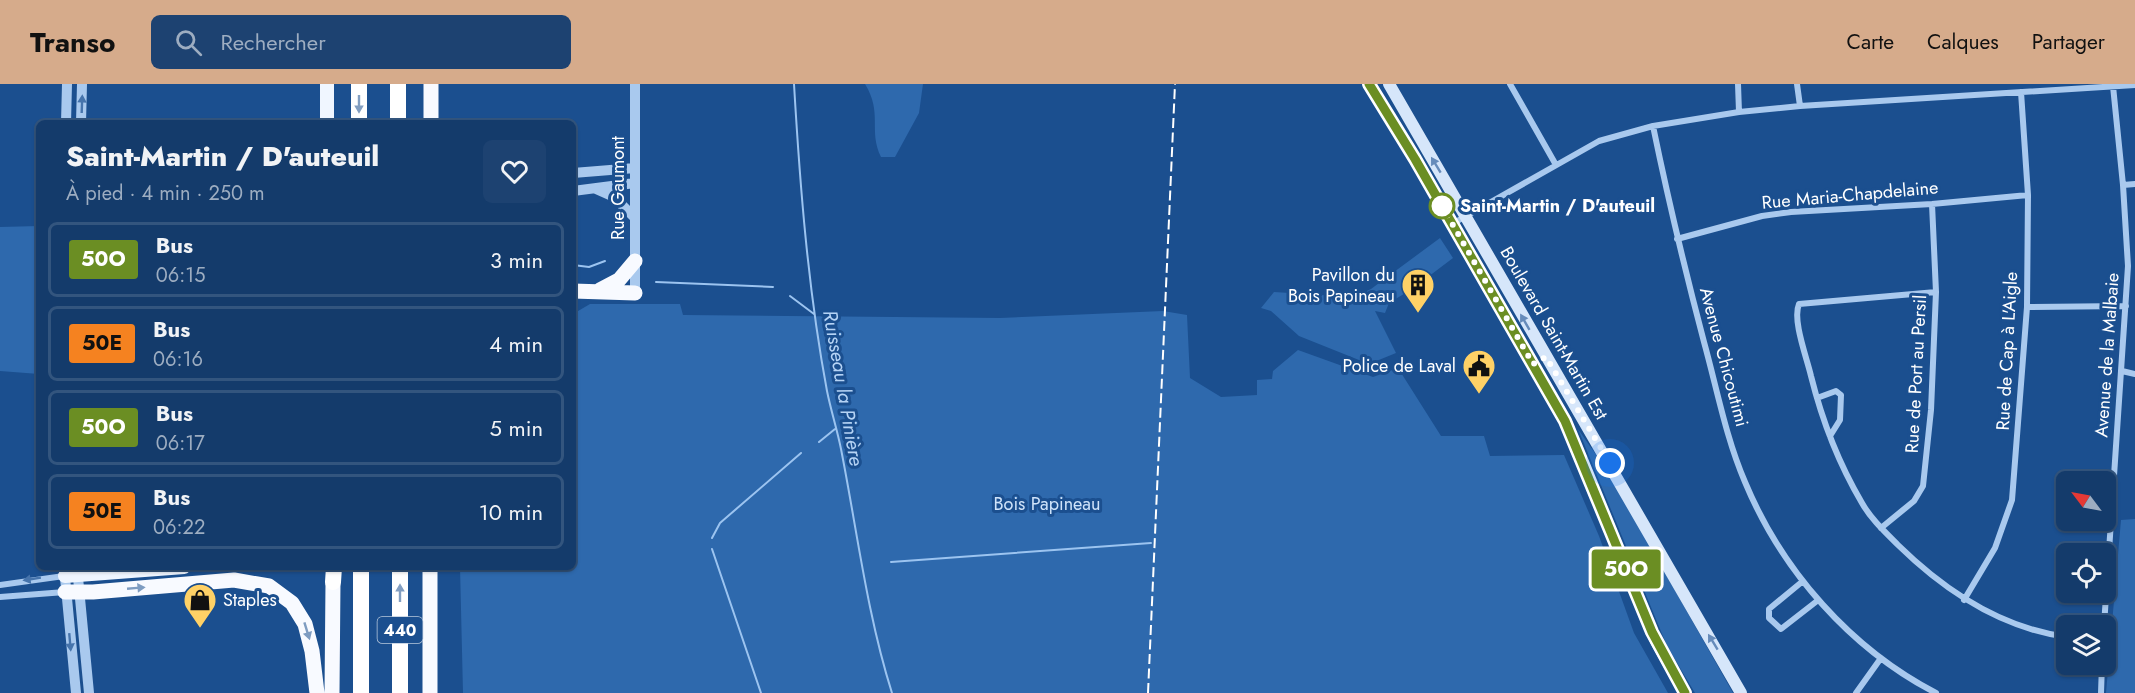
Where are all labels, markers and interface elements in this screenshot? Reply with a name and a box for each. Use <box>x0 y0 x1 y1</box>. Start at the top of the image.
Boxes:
search box <box>151 15 571 69</box>
text: Transo <box>30 22 115 63</box>
icon: search <box>172 26 205 59</box>
text: Rechercher <box>220 26 326 58</box>
text: Carte <box>1847 27 1894 57</box>
text: Calques <box>1927 27 1999 57</box>
text: Partager <box>2032 27 2105 57</box>
one-way arrow <box>78 94 87 113</box>
one-way arrow <box>354 94 364 113</box>
street label: Rue Gaumont <box>605 135 631 240</box>
text: Saint-Martin / D'auteuil <box>66 136 379 177</box>
button: heart <box>483 140 546 203</box>
one-way arrow <box>1430 157 1441 173</box>
street label: Rue Maria-Chapdelaine <box>1761 174 1939 216</box>
text: À pied · 4 min · 250 m <box>66 179 265 208</box>
marker: Saint-Martin / D'auteuil <box>1429 193 1455 219</box>
place label: Saint-Martin / D'auteuil <box>1460 193 1655 219</box>
text: Bus <box>156 229 193 261</box>
street label: Boulevard Saint-Martin Est <box>1494 241 1615 425</box>
text: 50O <box>81 244 126 274</box>
text: 3 min <box>490 244 543 276</box>
text: 06:15 <box>156 261 206 290</box>
place label: Pavillon du Bois Papineau <box>1288 262 1395 309</box>
building icon: Pavillon du Bois Papineau <box>1400 267 1436 314</box>
street label: Rue de Cap à L'Aigle <box>1990 271 2024 431</box>
street label: Avenue de la Malbaie <box>2088 272 2126 438</box>
street label: Avenue Chicoutimi <box>1693 284 1755 430</box>
street label: Rue de Port au Persil <box>1899 294 1933 454</box>
water label: Ruisseau la Pinière <box>815 308 871 468</box>
text: Bus <box>153 313 190 345</box>
one-way arrow <box>1520 313 1530 330</box>
text: 50E <box>82 328 122 358</box>
text: 4 min <box>489 328 543 360</box>
text: 06:16 <box>153 345 203 374</box>
public building icon: Police de Laval <box>1461 348 1497 395</box>
place label: Police de Laval <box>1342 353 1456 379</box>
text: Bus <box>156 397 193 429</box>
text: 50O <box>81 412 126 442</box>
text: 5 min <box>490 412 543 444</box>
text: 06:17 <box>156 429 205 458</box>
your location <box>1595 448 1625 478</box>
north arrow <box>2056 471 2116 531</box>
map controls <box>2056 471 2116 675</box>
text: Bus <box>153 481 190 513</box>
park label: Bois Papineau <box>994 491 1100 517</box>
text: 50E <box>82 496 122 526</box>
text: 10 min <box>479 496 543 528</box>
text: 06:22 <box>153 513 205 542</box>
button: locate <box>2056 543 2116 603</box>
line badge: 50O <box>1592 550 1660 588</box>
text: 50O <box>1604 554 1648 584</box>
one-way arrow <box>23 575 42 584</box>
shop icon: Staples <box>182 582 218 629</box>
one-way arrow <box>127 583 146 593</box>
one-way arrow <box>395 583 405 602</box>
place label: Staples <box>223 587 277 613</box>
button: layers <box>2056 615 2116 675</box>
road number: 440 <box>378 617 422 643</box>
one-way arrow <box>303 622 312 640</box>
one-way arrow <box>65 633 75 652</box>
one-way arrow <box>1707 634 1718 650</box>

